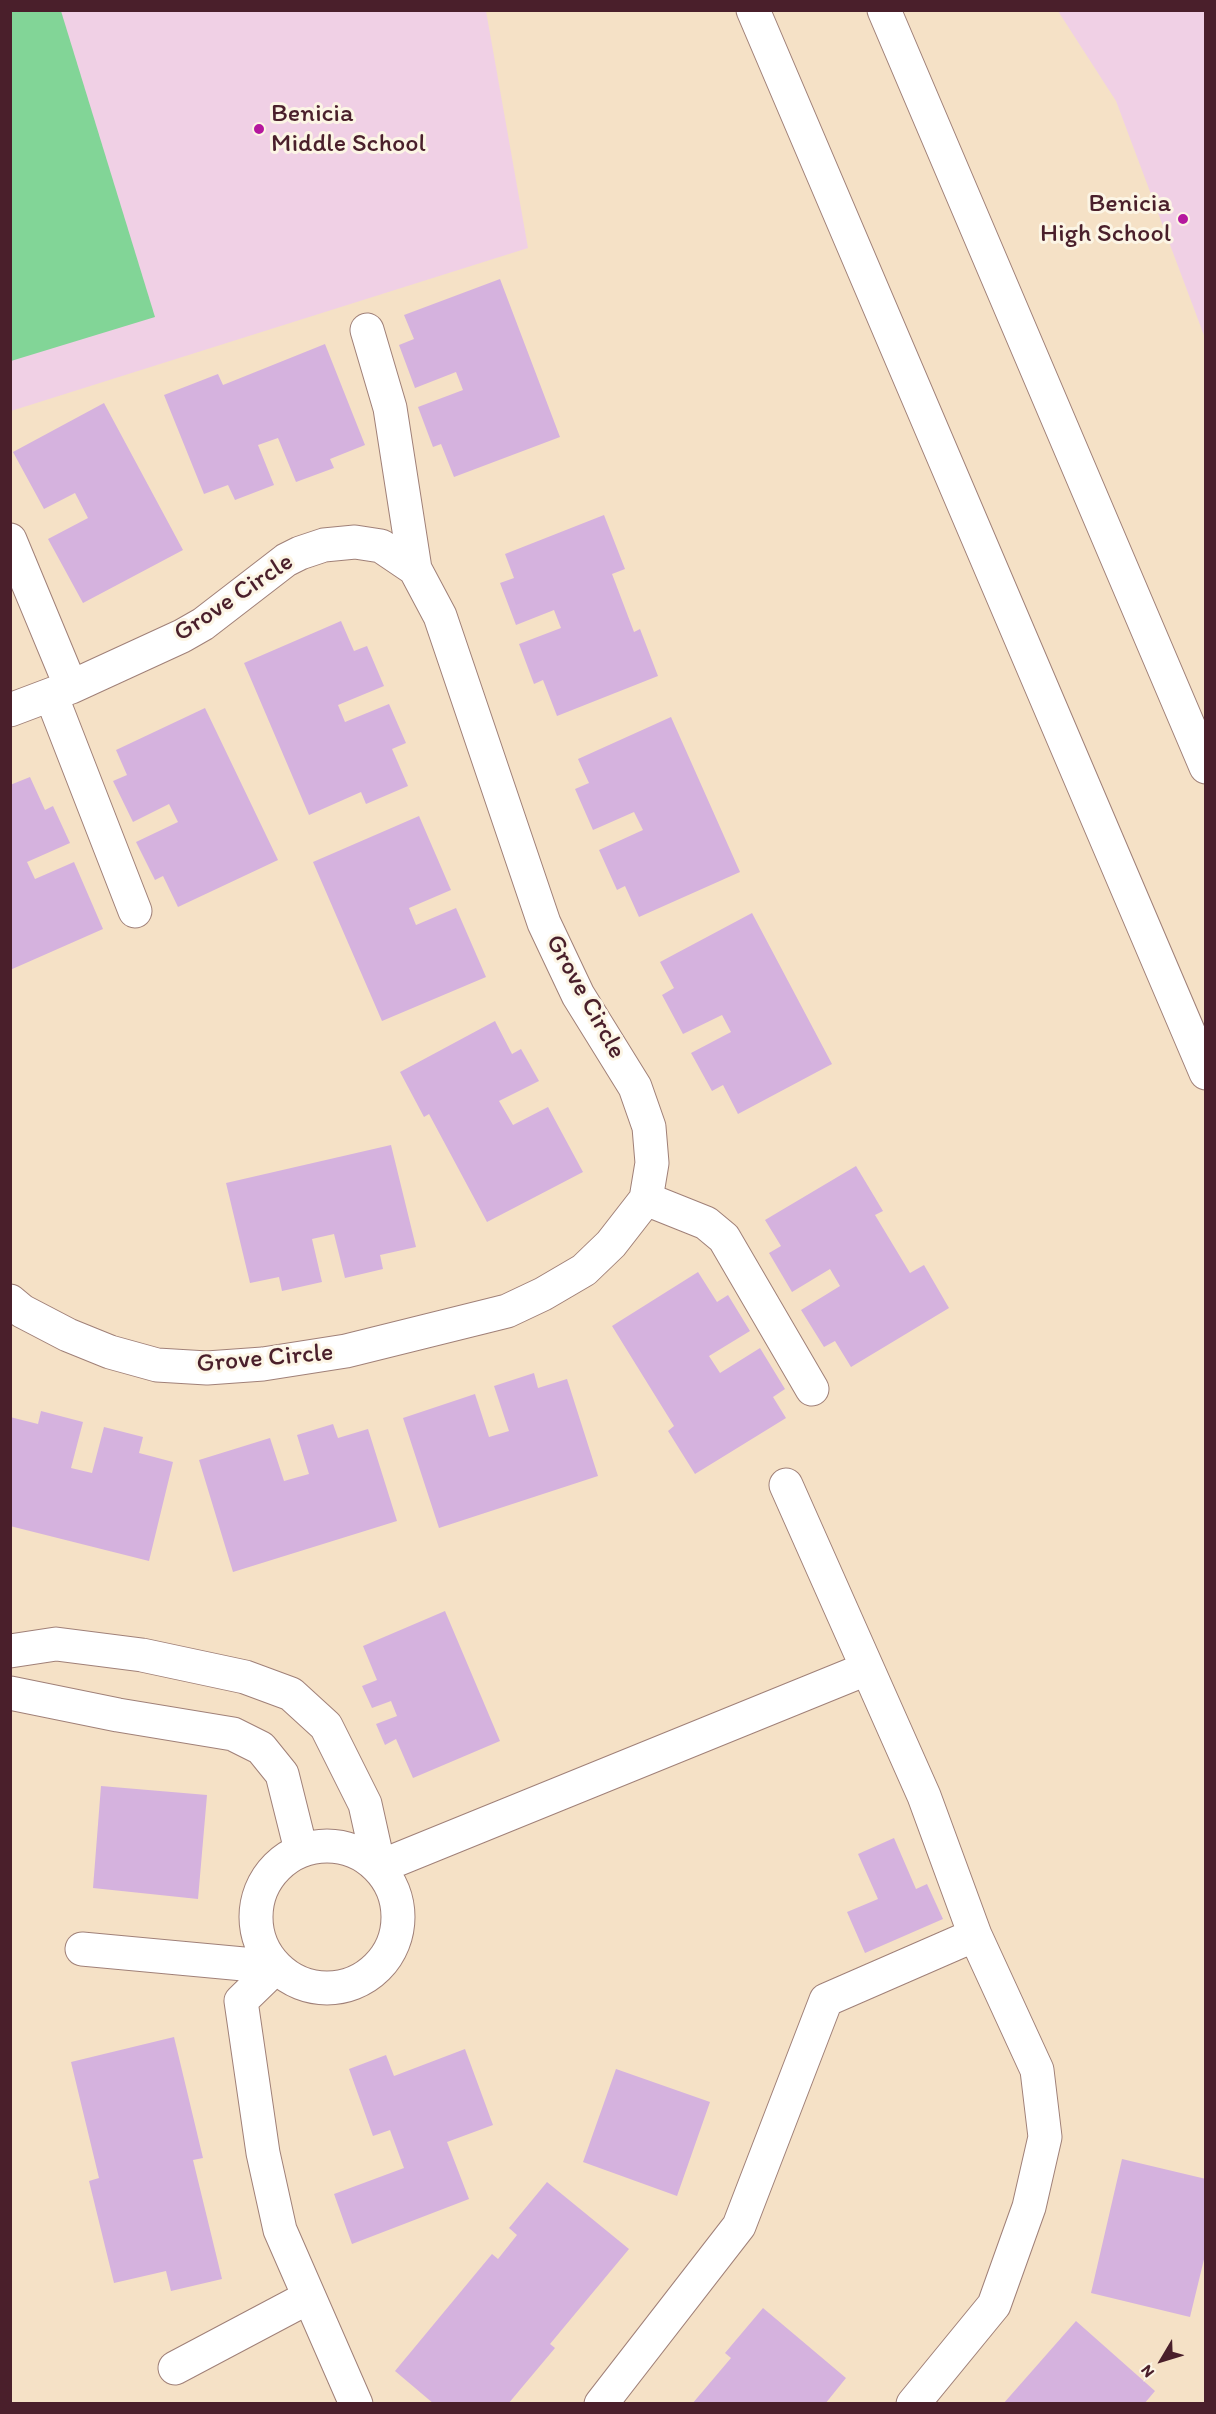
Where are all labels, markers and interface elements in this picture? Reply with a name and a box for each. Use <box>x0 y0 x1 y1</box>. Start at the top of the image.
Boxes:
place label: Benicia Middle School <box>271 98 426 160</box>
marker: Benicia Middle School <box>252 122 266 136</box>
place label: Benicia High School <box>1040 188 1171 249</box>
marker: Benicia High School <box>1176 212 1190 226</box>
street label: Grove Circle <box>168 547 300 649</box>
street label: Grove Circle <box>538 930 632 1064</box>
street label: Grove Circle <box>195 1337 335 1381</box>
north arrow <box>1132 2330 1192 2390</box>
text: N <box>1137 2361 1158 2381</box>

